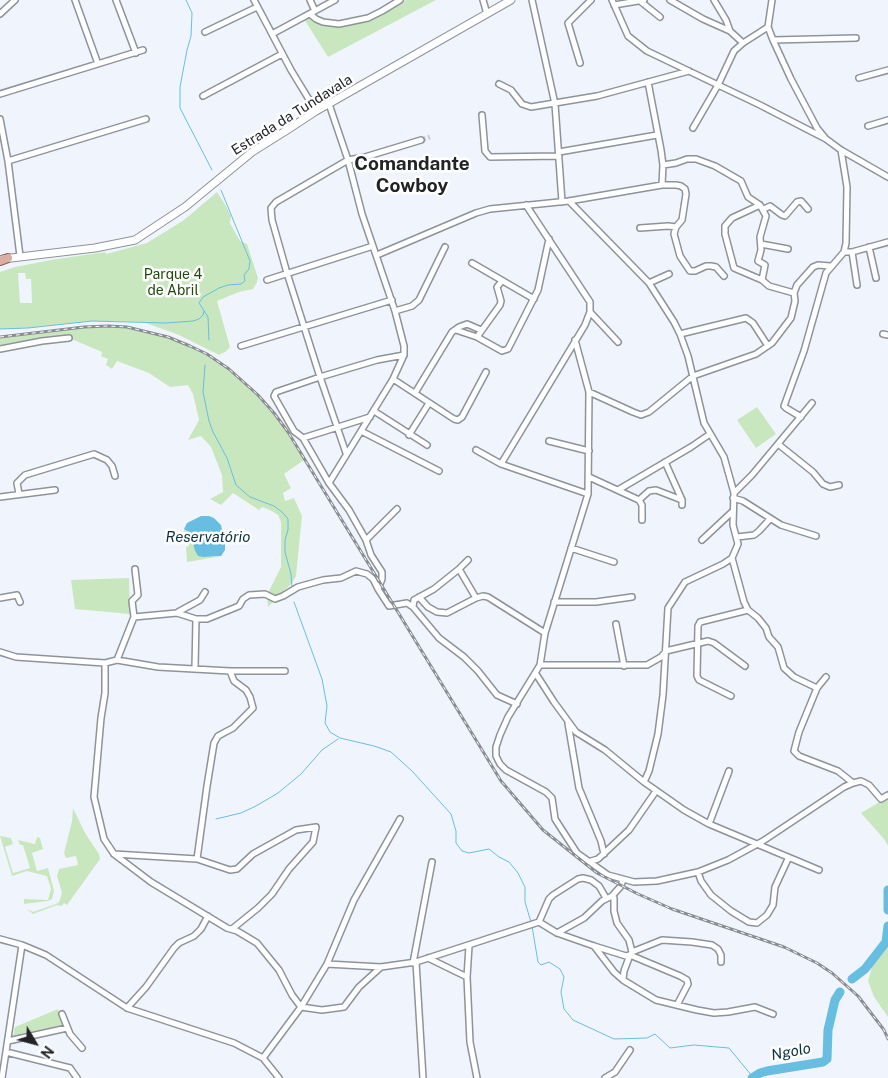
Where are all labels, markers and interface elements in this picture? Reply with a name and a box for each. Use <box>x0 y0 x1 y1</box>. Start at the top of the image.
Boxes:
street label: Estrada da Tundavala <box>229 71 355 159</box>
district label: Comandante Cowboy <box>354 153 470 197</box>
park label: Parque 4 de Abril <box>144 267 202 300</box>
water label: Reservatório <box>166 528 250 546</box>
north arrow <box>10 1018 60 1068</box>
water label: Ngolo <box>770 1039 812 1065</box>
text: N <box>37 1043 57 1061</box>

